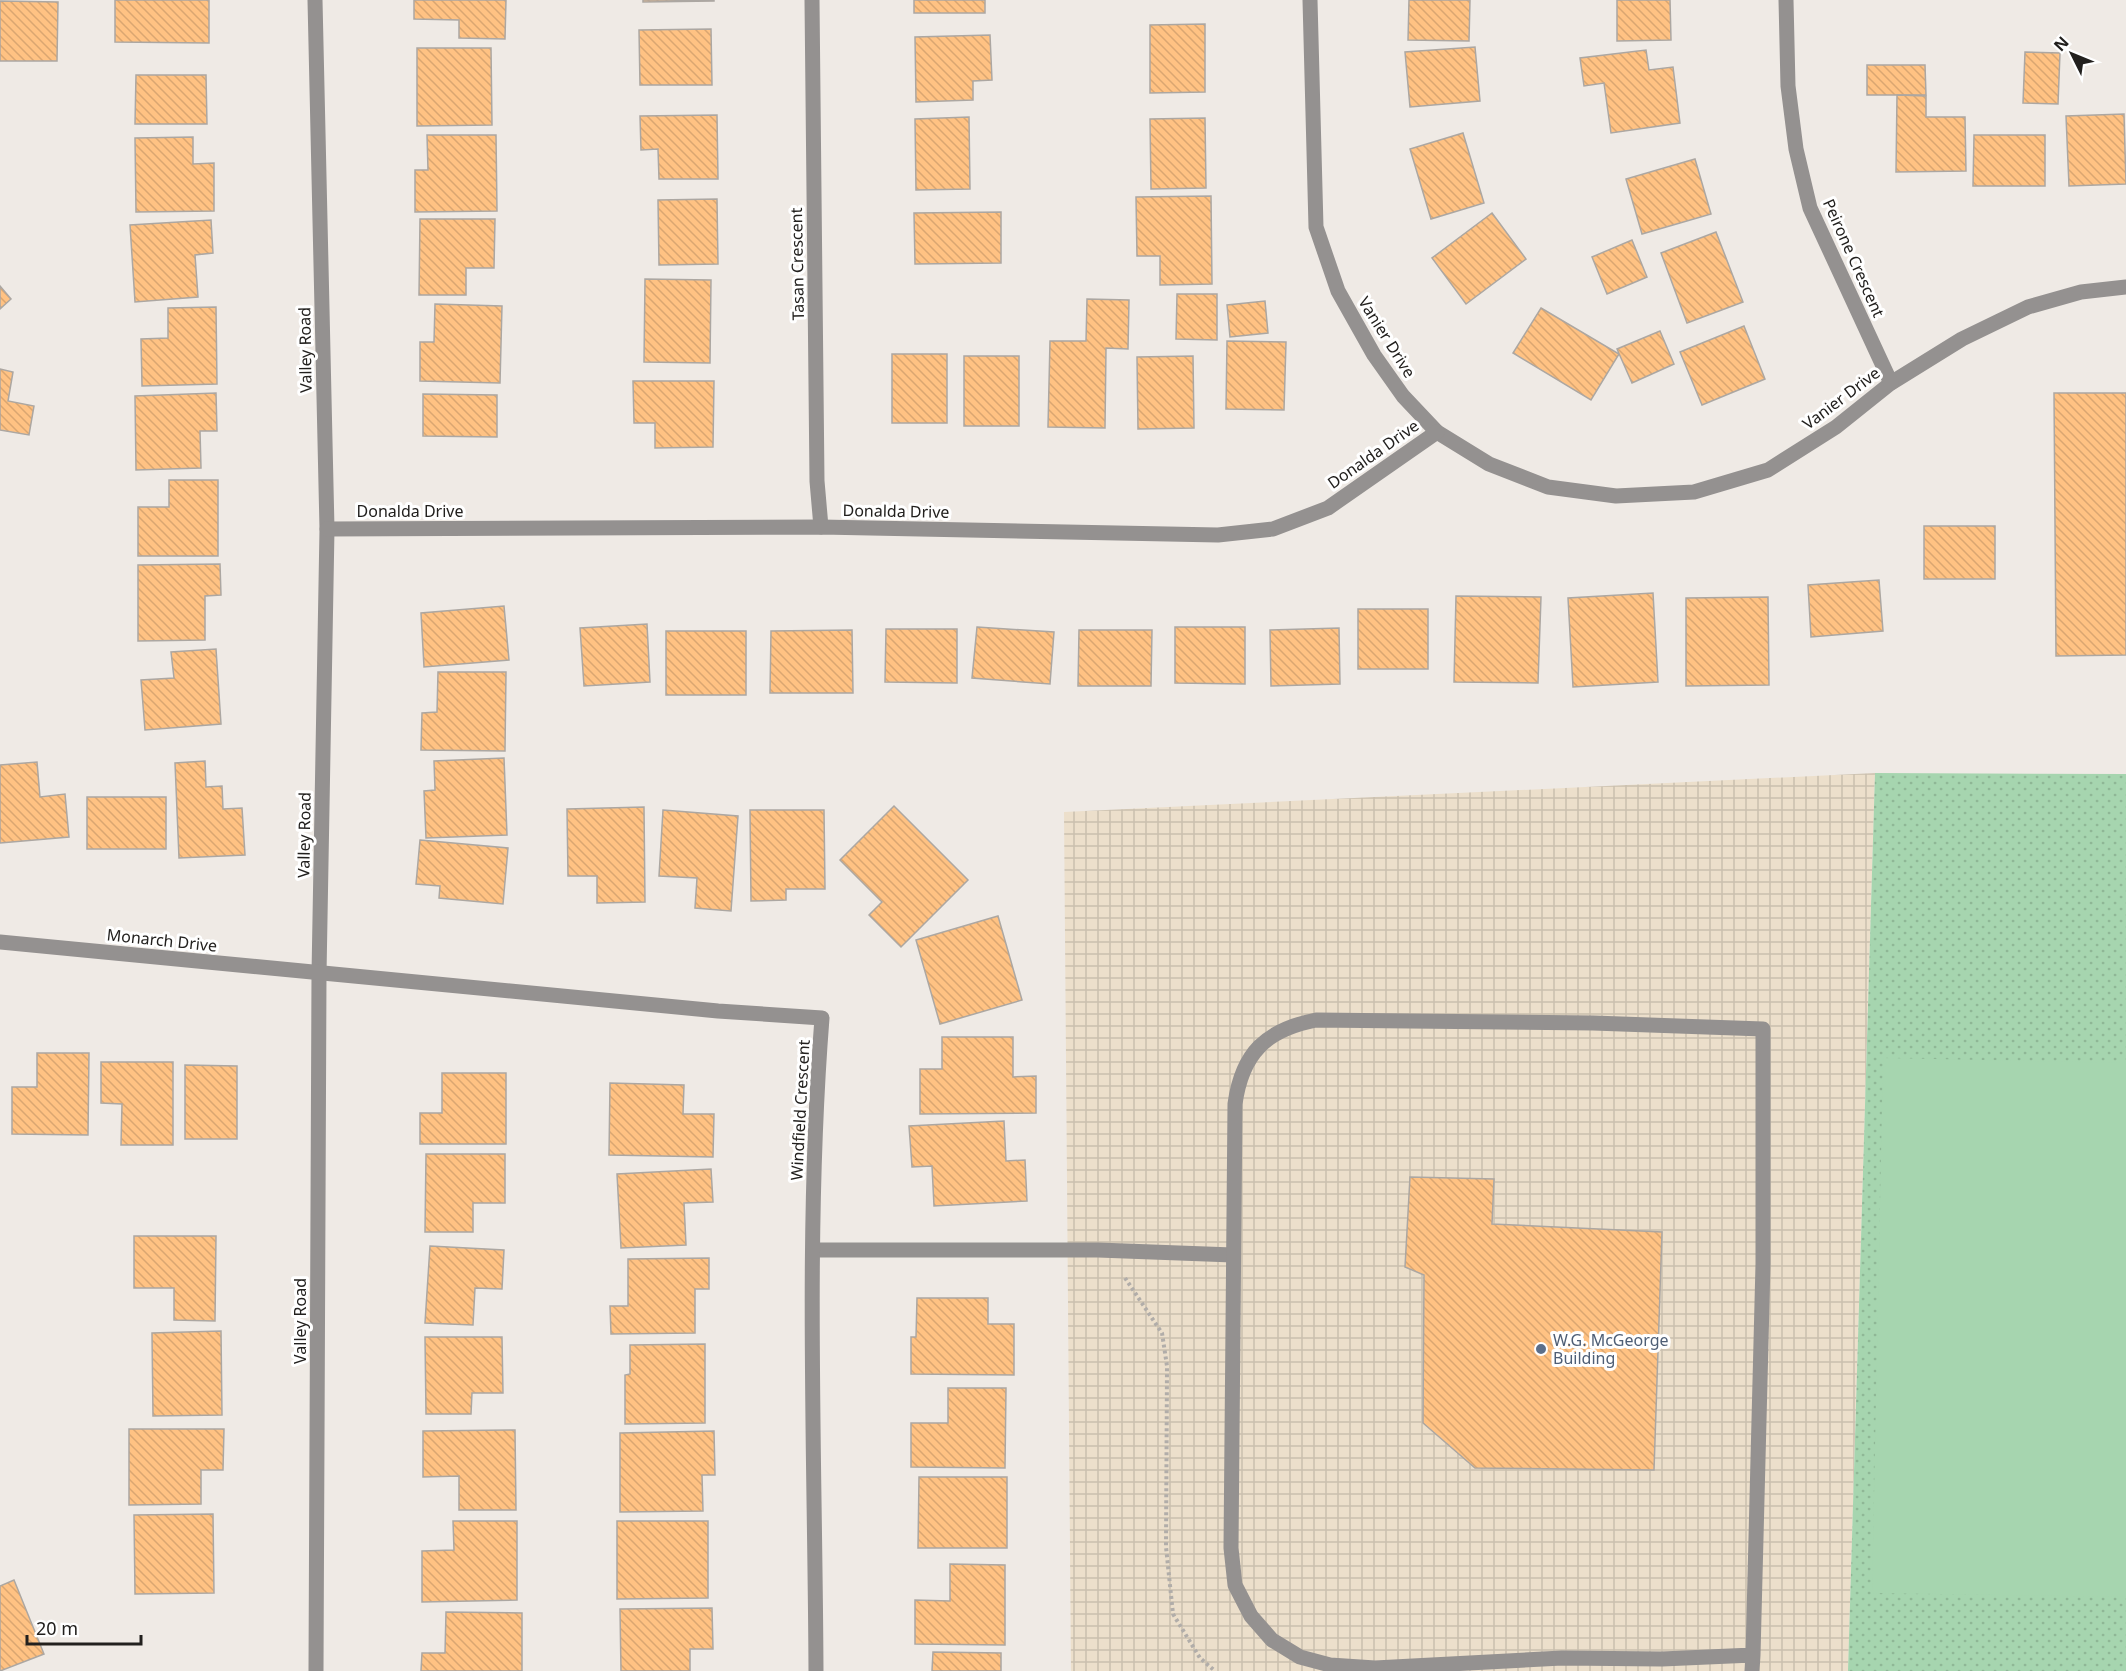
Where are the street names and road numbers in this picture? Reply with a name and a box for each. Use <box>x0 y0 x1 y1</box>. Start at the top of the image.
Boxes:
street label: Peirone Crescent <box>1818 195 1890 321</box>
street label: Tasan Crescent <box>785 207 809 321</box>
street label: Vanier Drive <box>1353 292 1421 382</box>
street label: Valley Road <box>293 307 317 393</box>
street label: Vanier Drive <box>1798 362 1884 434</box>
street label: Donalda Drive <box>1323 414 1423 494</box>
street label: Donalda Drive <box>842 499 950 523</box>
street label: Donalda Drive <box>357 500 463 522</box>
street label: Valley Road <box>292 792 316 878</box>
street label: Monarch Drive <box>106 923 218 957</box>
street label: Windfield Crescent <box>785 1039 815 1181</box>
street label: Valley Road <box>289 1278 311 1364</box>

